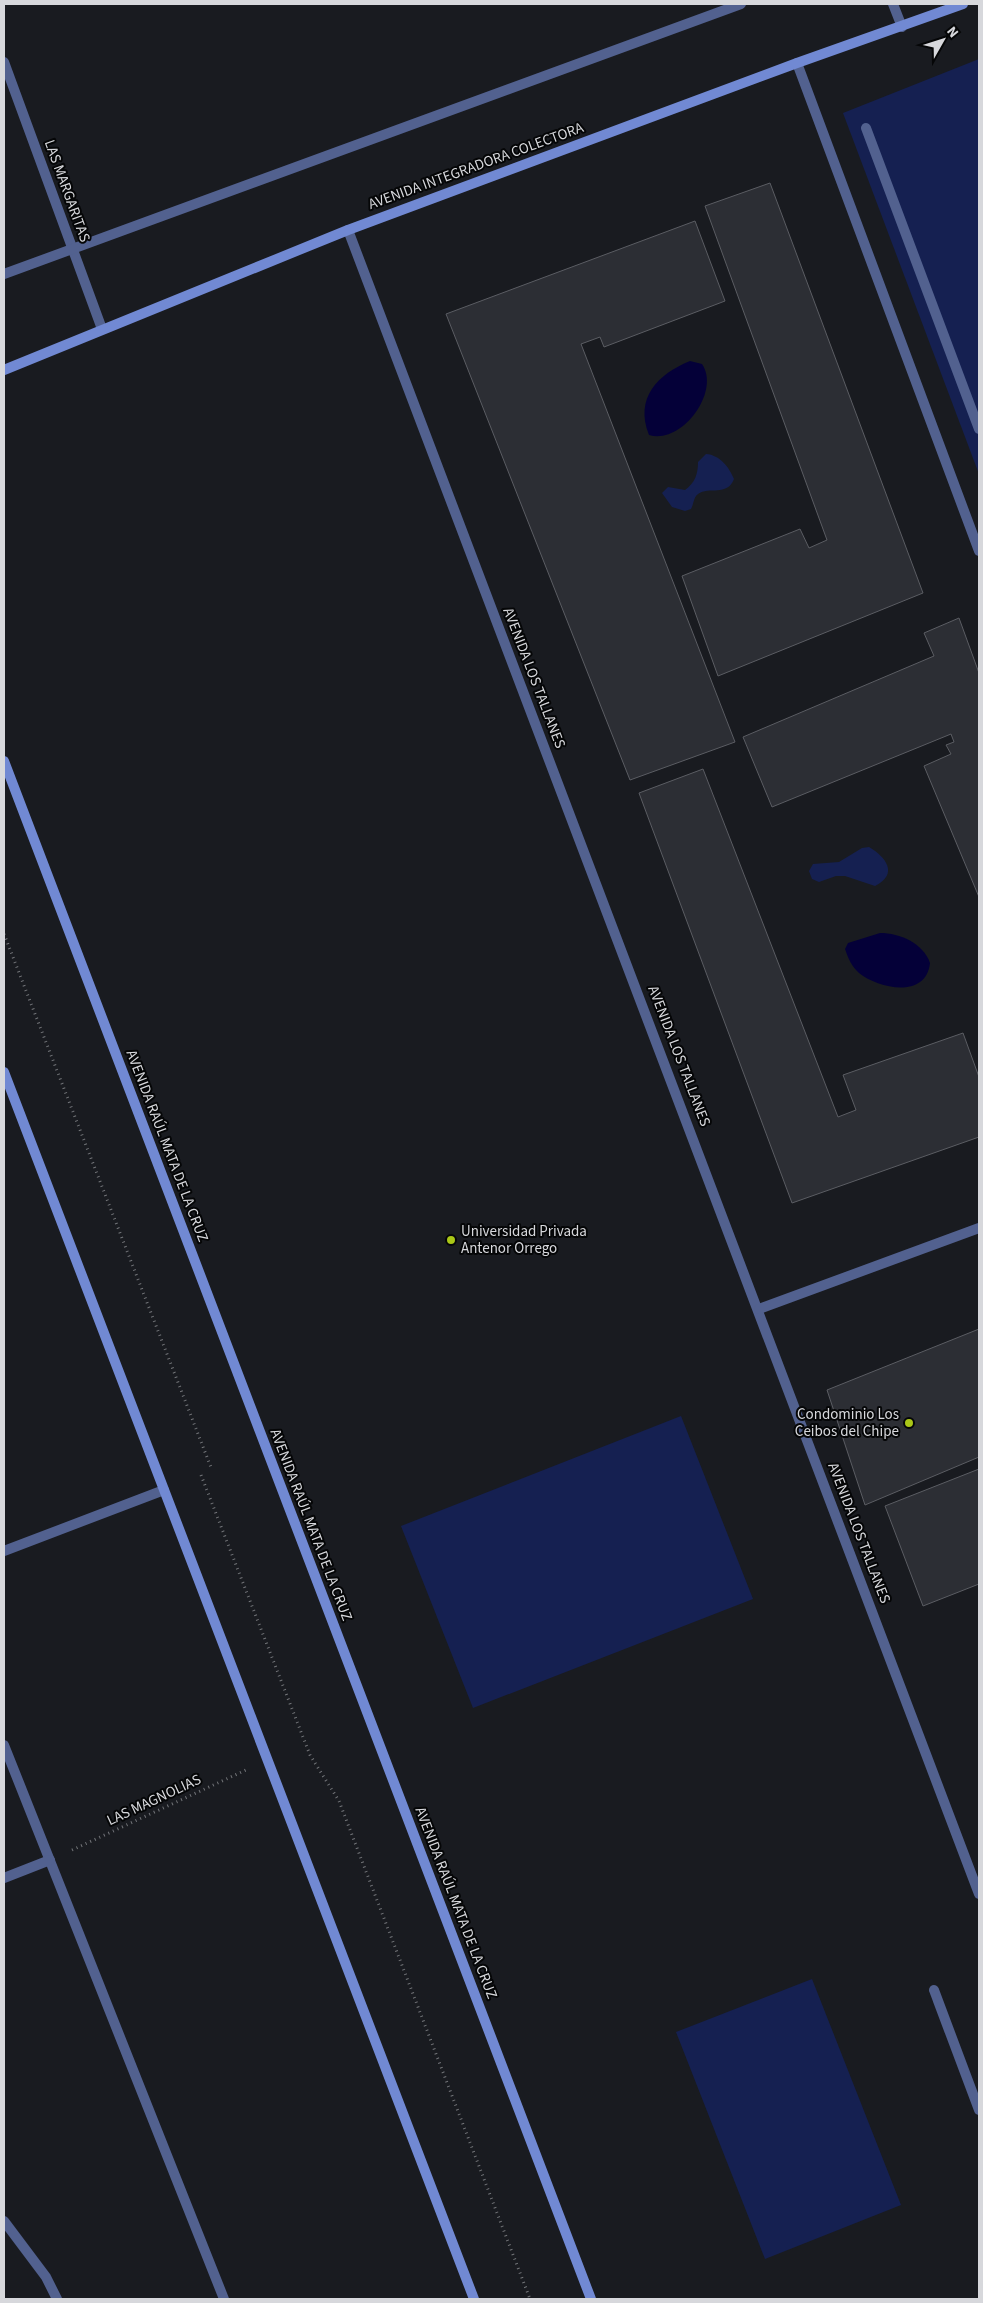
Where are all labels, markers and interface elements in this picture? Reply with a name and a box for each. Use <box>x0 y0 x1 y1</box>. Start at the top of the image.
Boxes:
north arrow <box>918 15 968 65</box>
text: N <box>942 23 963 42</box>
street label: AVENIDA INTEGRADORA COLECTORA <box>365 117 587 215</box>
street label: LAS MARGARITAS <box>39 137 95 245</box>
street label: AVENIDA LOS TALLANES <box>497 605 571 751</box>
street label: AVENIDA LOS TALLANES <box>642 983 716 1129</box>
street label: AVENIDA RAÚL MATA DE LA CRUZ <box>121 1047 213 1245</box>
place label: Universidad Privada Antenor Orrego <box>461 1221 587 1259</box>
marker: Universidad Privada Antenor Orrego <box>445 1234 457 1246</box>
place label: Condominio Los Ceibos del Chipe <box>795 1404 899 1442</box>
marker: Condominio Los Ceibos del Chipe <box>903 1417 915 1429</box>
street label: AVENIDA RAÚL MATA DE LA CRUZ <box>265 1426 357 1624</box>
street label: AVENIDA LOS TALLANES <box>822 1460 896 1606</box>
street label: LAS MAGNOLIAS <box>103 1769 205 1831</box>
street label: AVENIDA RAÚL MATA DE LA CRUZ <box>410 1804 502 2002</box>

